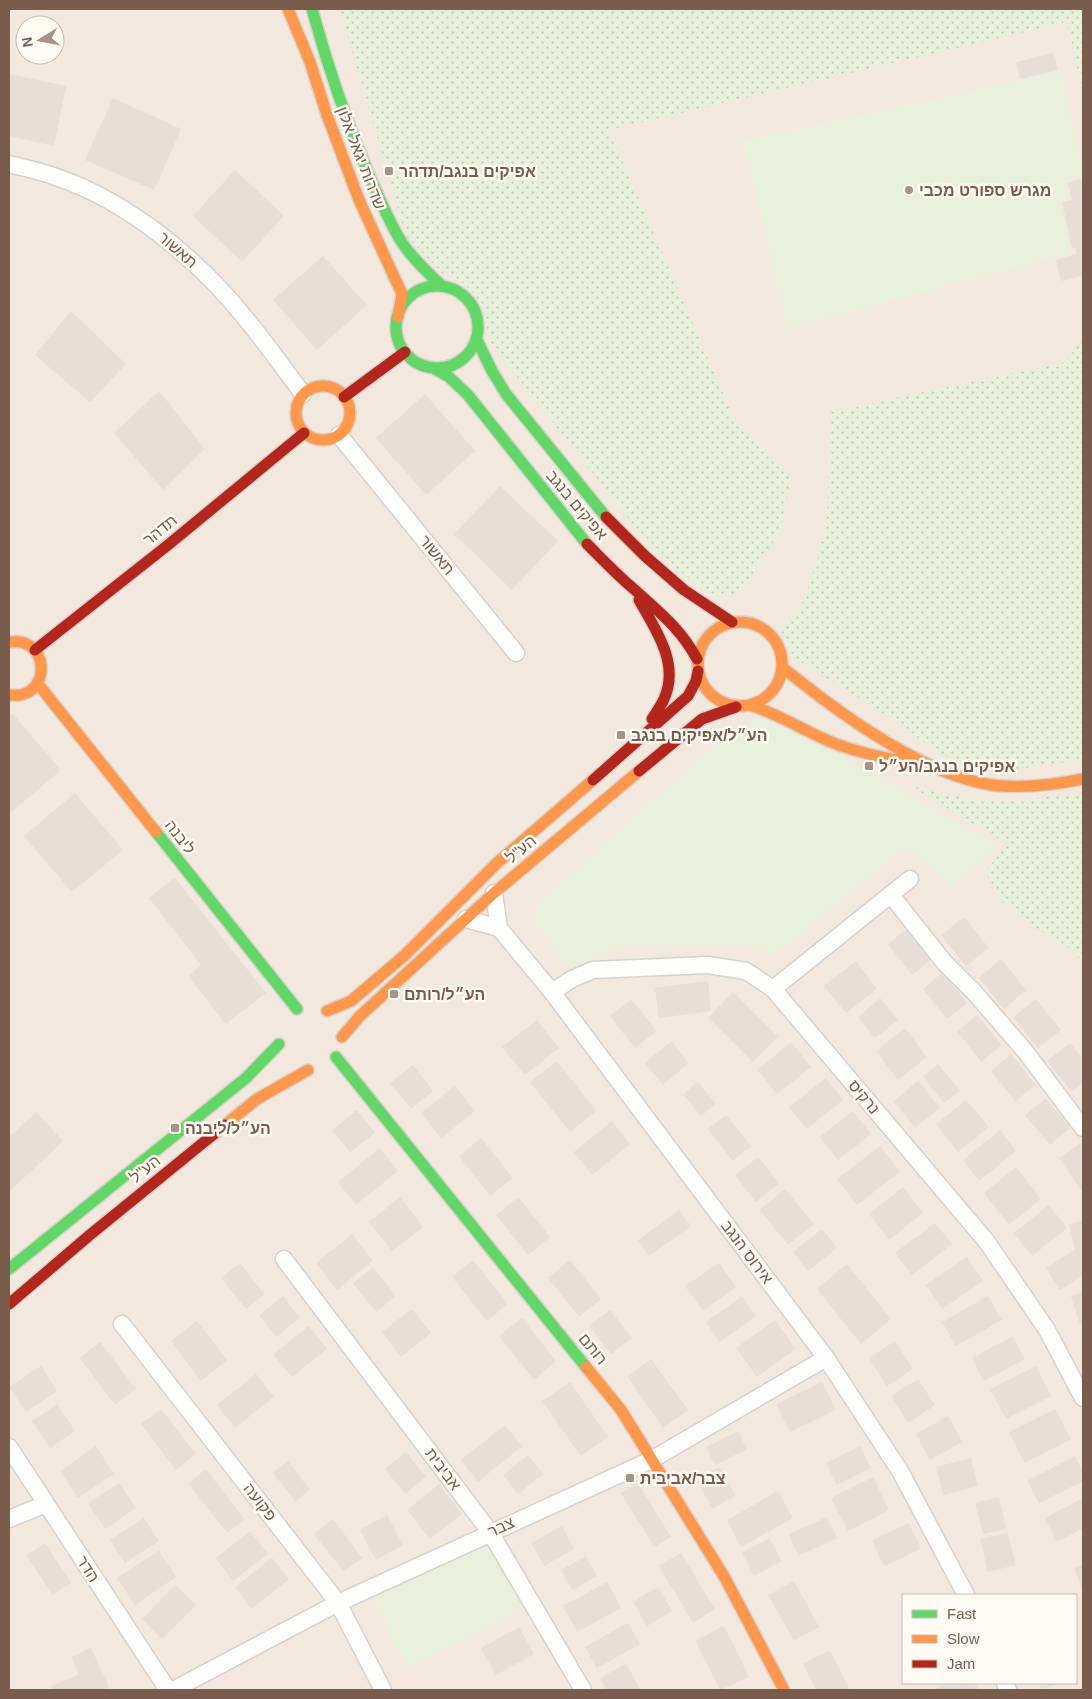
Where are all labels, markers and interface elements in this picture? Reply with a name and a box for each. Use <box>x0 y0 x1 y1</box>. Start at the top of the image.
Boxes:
north arrow <box>15 15 65 65</box>
text: N <box>18 36 36 49</box>
street label: שדרות יגאל אלון <box>334 104 388 212</box>
place label: אפיקים בנגב/תדהר <box>399 163 536 180</box>
marker: אפיקים בנגב/תדהר <box>383 165 395 177</box>
place label: מגרש ספורט מכבי <box>919 182 1051 199</box>
marker: מגרש ספורט מכבי <box>903 184 915 196</box>
street label: תאשור <box>155 229 201 271</box>
street label: אפיקים בנגב <box>543 467 611 543</box>
street label: תדהר <box>140 511 180 549</box>
street label: תאשור <box>416 532 458 578</box>
place label: הע״ל/אפיקים בנגב <box>631 727 767 744</box>
marker: הע״ל/אפיקים בנגב <box>615 729 627 741</box>
place label: אפיקים בנגב/הע״ל <box>879 758 1016 775</box>
marker: אפיקים בנגב/הע״ל <box>863 760 875 772</box>
street label: ליבנה <box>162 817 198 857</box>
street label: הע"ל <box>503 832 539 866</box>
place label: הע״ל/רותם <box>404 986 485 1003</box>
marker: הע״ל/רותם <box>388 988 400 1000</box>
street label: נרקיס <box>845 1077 883 1117</box>
place label: הע״ל/ליבנה <box>185 1120 271 1137</box>
marker: הע״ל/ליבנה <box>169 1122 181 1134</box>
street label: הע"ל <box>127 1152 163 1186</box>
street label: אירוס הנגב <box>718 1217 776 1287</box>
street label: רותם <box>576 1330 610 1368</box>
street label: אביבית <box>422 1445 464 1493</box>
place label: צבר/אביבית <box>640 1470 726 1487</box>
marker: צבר/אביבית <box>624 1472 636 1484</box>
street label: פקועה <box>240 1480 280 1524</box>
street label: צבר <box>485 1514 517 1540</box>
street label: הדר <box>73 1553 103 1585</box>
legend <box>902 1594 1077 1684</box>
text: Fast <box>947 1605 977 1622</box>
text: Slow <box>947 1630 980 1647</box>
text: Jam <box>947 1655 975 1672</box>

